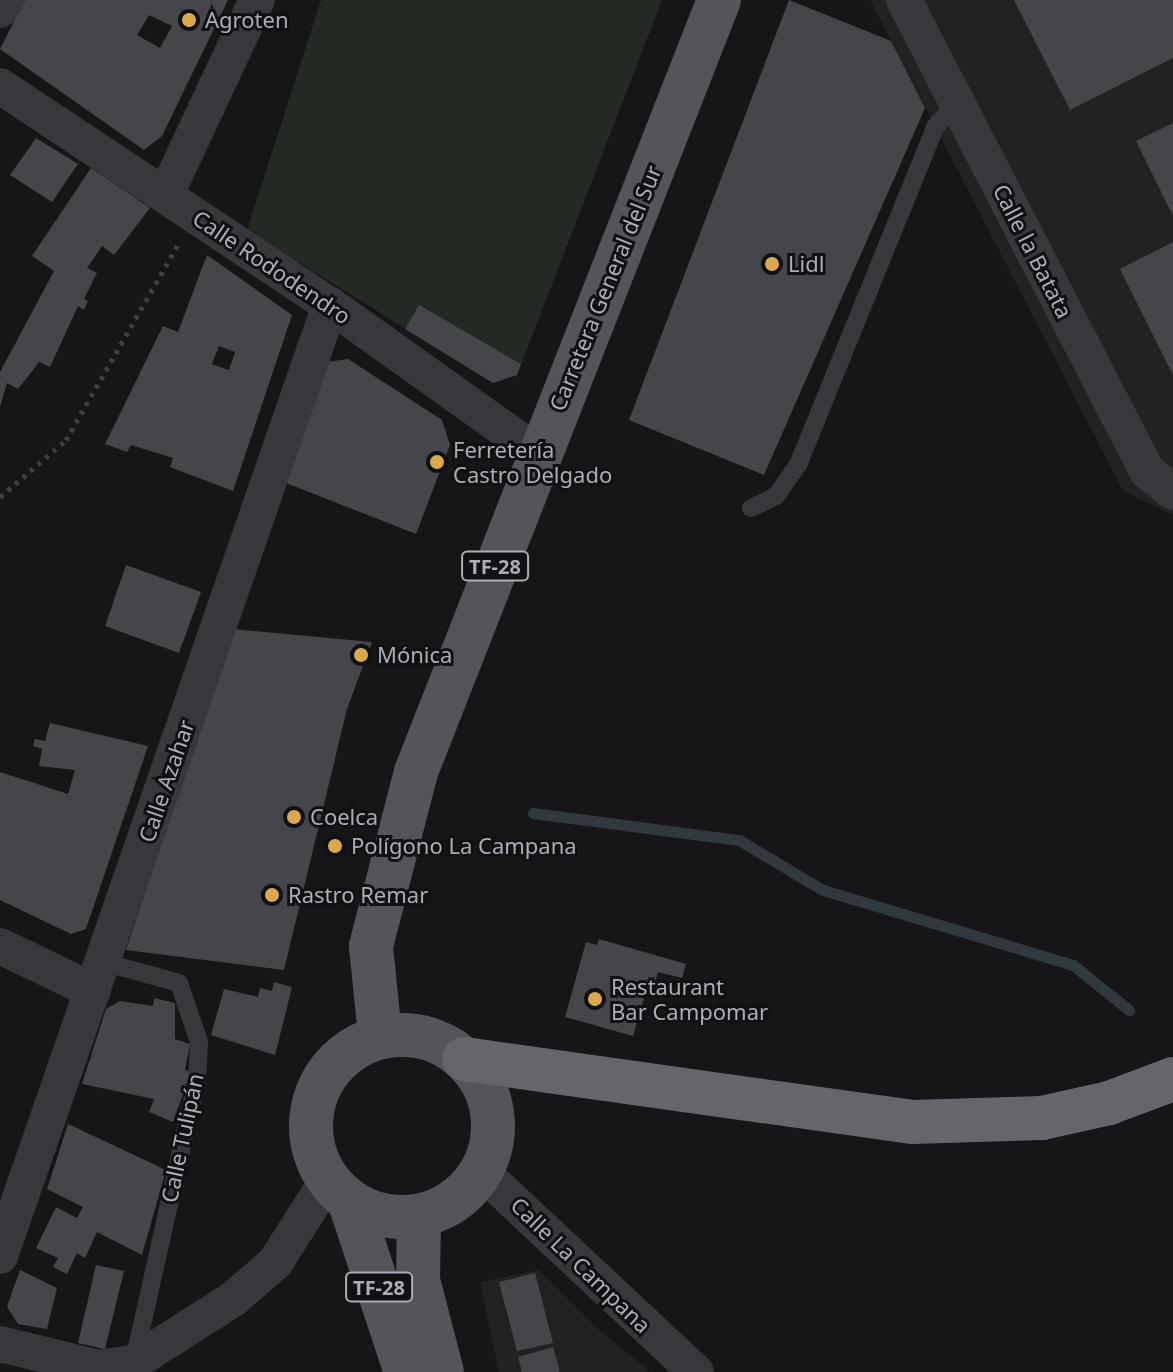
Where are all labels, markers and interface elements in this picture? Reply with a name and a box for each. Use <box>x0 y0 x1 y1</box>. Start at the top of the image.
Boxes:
place label: Agroten <box>205 7 288 33</box>
marker: Agroten <box>180 11 198 29</box>
street label: Carretera General del Sur <box>544 161 666 415</box>
street label: Calle la Batata <box>988 180 1078 322</box>
street label: Calle Rododendro <box>188 204 356 330</box>
place label: Lidl <box>788 251 824 277</box>
marker: Lidl <box>763 255 781 273</box>
place label: Ferretería Castro Delgado <box>453 436 612 488</box>
marker: Ferretería Castro Delgado <box>428 453 446 471</box>
road number: TF-28 <box>461 550 529 582</box>
place label: Mónica <box>377 642 452 668</box>
marker: Mónica <box>352 646 370 664</box>
street label: Calle Azahar <box>133 716 199 846</box>
place label: Coelca <box>310 804 378 830</box>
marker: Coelca <box>285 808 303 826</box>
place label: Polígono La Campana <box>351 833 577 859</box>
marker: Polígono La Campana <box>326 837 344 855</box>
place label: Rastro Remar <box>288 882 428 908</box>
marker: Rastro Remar <box>263 886 281 904</box>
place label: Restaurant Bar Campomar <box>611 973 768 1024</box>
marker: Restaurant Bar Campomar <box>586 990 604 1008</box>
street label: Calle Tulipán <box>155 1071 209 1205</box>
street label: Calle La Campana <box>506 1192 656 1338</box>
road number: TF-28 <box>345 1271 413 1303</box>

